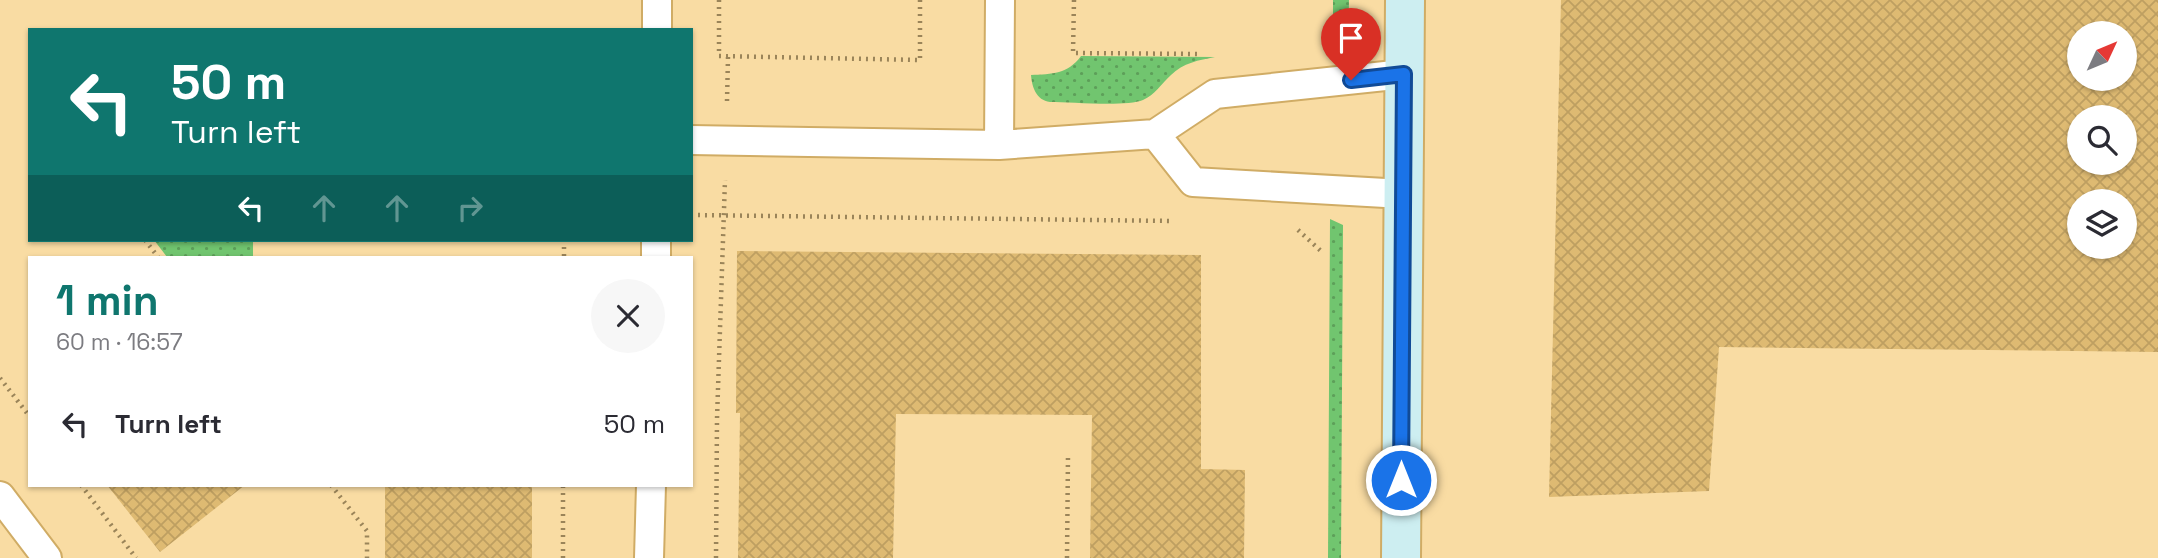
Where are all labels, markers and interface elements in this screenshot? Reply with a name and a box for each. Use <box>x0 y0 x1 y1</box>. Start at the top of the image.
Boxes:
pin <box>1321 8 1381 80</box>
icon: arrive <box>1332 19 1370 57</box>
north arrow <box>2067 21 2137 91</box>
map controls <box>2067 21 2137 259</box>
text: 50 m <box>171 51 286 113</box>
icon: left <box>56 56 147 147</box>
button: search <box>2067 105 2137 175</box>
text: Turn left <box>171 112 301 152</box>
icon: left <box>232 189 270 227</box>
icon: ahead <box>305 189 343 227</box>
icon: ahead <box>378 189 416 227</box>
icon: right <box>451 189 489 227</box>
button: layers <box>2067 189 2137 259</box>
text: 1 min <box>56 274 159 327</box>
button: close <box>591 279 665 353</box>
text: 60 m · 16:57 <box>56 327 183 357</box>
icon: left <box>56 405 94 443</box>
text: Turn left <box>115 407 222 441</box>
text: 50 m <box>604 407 665 441</box>
position arrow <box>1364 443 1438 517</box>

